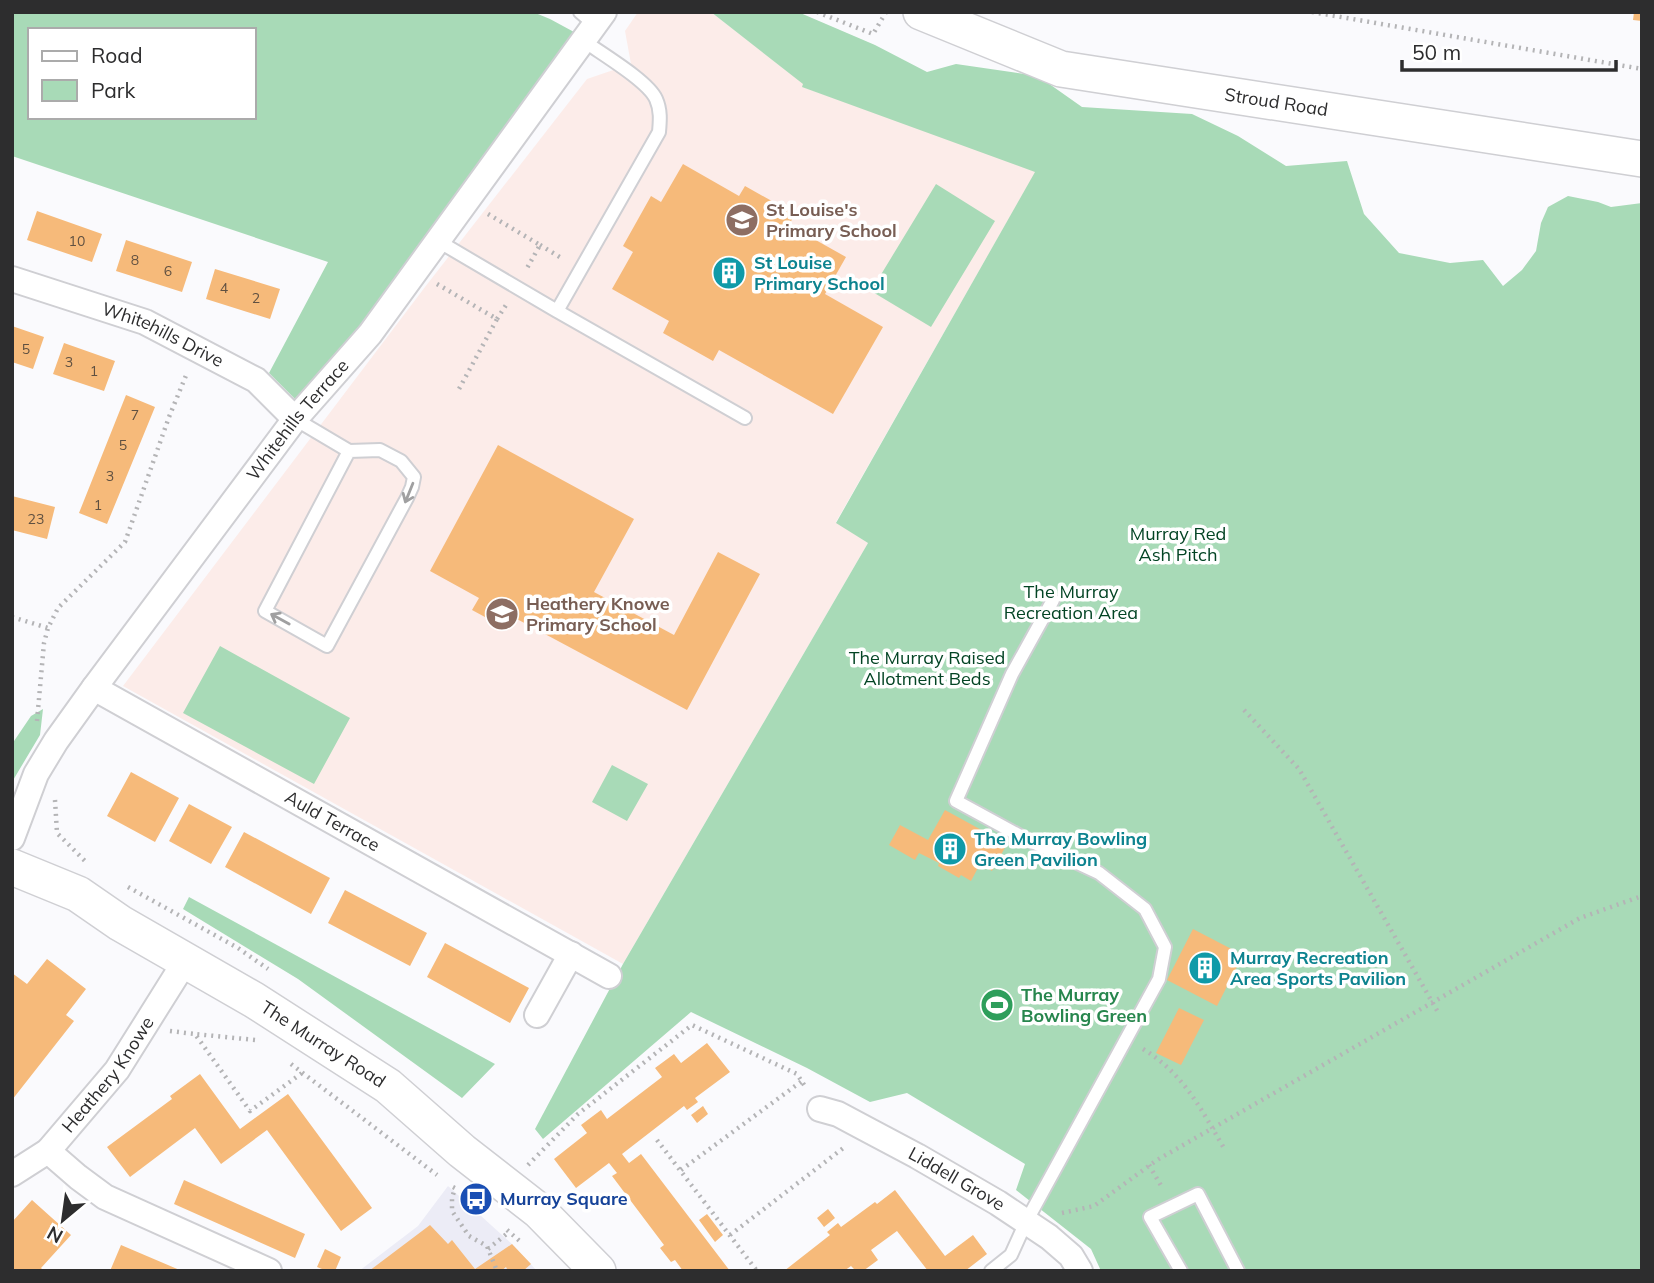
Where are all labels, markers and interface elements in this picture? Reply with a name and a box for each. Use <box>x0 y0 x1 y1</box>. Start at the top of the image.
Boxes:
legend <box>28 28 256 119</box>
scale bar <box>1402 28 1616 72</box>
text: 50 m <box>1412 39 1461 65</box>
text: Road <box>91 42 142 68</box>
text: Park <box>91 77 135 103</box>
street label: Stroud Road <box>1223 83 1330 121</box>
place label: St Louise's Primary School <box>766 198 897 242</box>
school or university icon: St Louise's Primary School <box>723 201 761 239</box>
house number: 10 <box>69 232 85 250</box>
house number: 8 <box>131 251 139 269</box>
place label: St Louise Primary School <box>754 251 885 295</box>
building icon: St Louise Primary School <box>710 254 748 292</box>
house number: 6 <box>164 262 172 280</box>
house number: 4 <box>220 279 229 297</box>
house number: 2 <box>252 289 260 307</box>
street label: Whitehills Drive <box>99 297 228 372</box>
house number: 5 <box>22 340 30 358</box>
house number: 3 <box>65 353 73 371</box>
street label: Whitehills Terrace <box>241 354 353 485</box>
house number: 1 <box>90 362 98 380</box>
house number: 7 <box>131 406 139 424</box>
house number: 5 <box>119 436 127 454</box>
house number: 3 <box>106 467 114 485</box>
one-way arrow <box>401 482 414 503</box>
house number: 1 <box>94 496 102 514</box>
house number: 23 <box>28 510 44 528</box>
park label: Murray Red Ash Pitch <box>1130 522 1226 566</box>
park label: The Murray Recreation Area <box>1004 580 1138 624</box>
place label: Heathery Knowe Primary School <box>526 592 670 636</box>
school or university icon: Heathery Knowe Primary School <box>483 595 521 633</box>
one-way arrow <box>270 612 290 626</box>
park label: The Murray Raised Allotment Beds <box>849 646 1005 690</box>
street label: Auld Terrace <box>281 785 384 856</box>
place label: The Murray Bowling Green Pavilion <box>974 827 1147 871</box>
building icon: The Murray Bowling Green Pavilion <box>931 830 969 868</box>
place label: Murray Recreation Area Sports Pavilion <box>1230 946 1406 990</box>
building icon: Murray Recreation Area Sports Pavilion <box>1186 949 1224 987</box>
place label: The Murray Bowling Green <box>1021 983 1147 1027</box>
sports icon: The Murray Bowling Green <box>978 986 1016 1024</box>
street label: The Murray Road <box>257 995 390 1092</box>
street label: Heathery Knowe <box>57 1012 159 1137</box>
street label: Liddell Grove <box>905 1142 1010 1216</box>
bus stop icon: Murray Square <box>457 1180 495 1218</box>
north arrow <box>28 1185 98 1255</box>
place label: Murray Square <box>500 1187 628 1210</box>
text: N <box>43 1221 67 1249</box>

